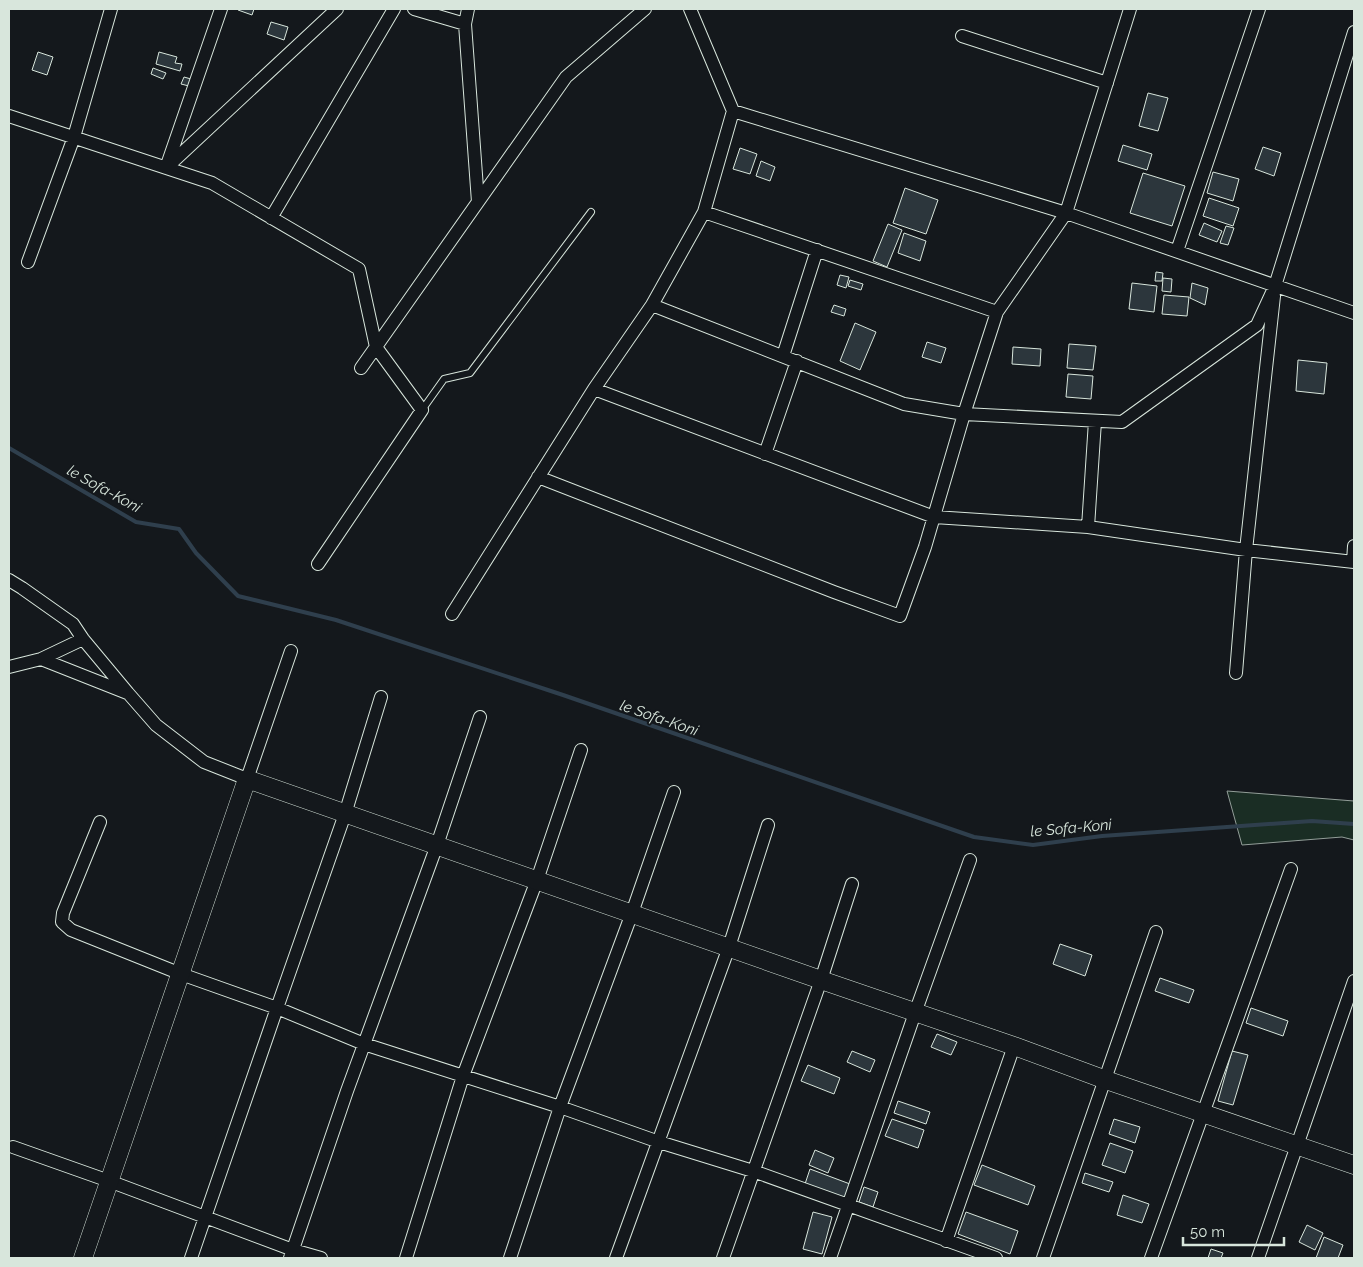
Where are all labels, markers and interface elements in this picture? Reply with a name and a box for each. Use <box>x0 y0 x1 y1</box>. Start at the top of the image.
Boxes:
water label: le Sofa-Koni <box>64 461 145 517</box>
water label: le Sofa-Koni <box>618 696 701 740</box>
water label: le Sofa-Koni <box>1030 815 1113 841</box>
scale bar <box>1183 1214 1284 1246</box>
text: 50 m <box>1190 1223 1225 1241</box>

